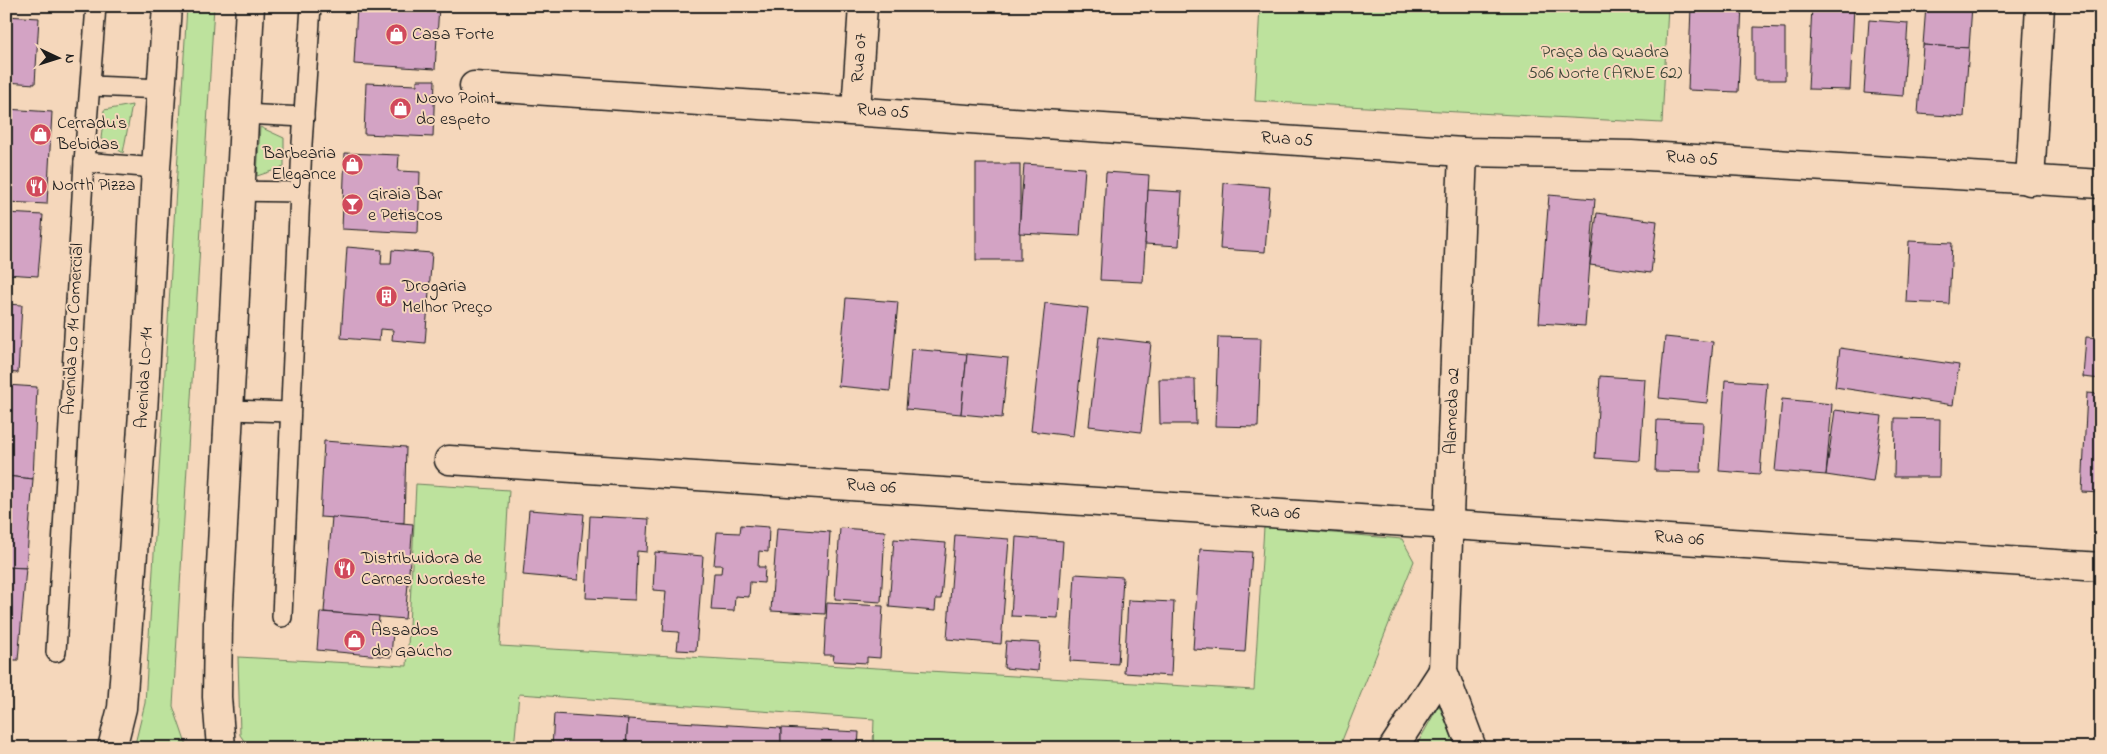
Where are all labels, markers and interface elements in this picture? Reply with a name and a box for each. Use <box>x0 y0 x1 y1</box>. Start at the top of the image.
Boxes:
place label: Casa Forte <box>412 22 495 48</box>
shop icon: Casa Forte <box>384 23 408 47</box>
north arrow <box>32 32 82 82</box>
street label: Rua 07 <box>845 32 875 84</box>
park label: Praça da Quadra 506 Norte (ARNE 62) <box>1528 40 1682 87</box>
text: N <box>59 53 80 64</box>
place label: Novo Point do espeto <box>416 86 495 133</box>
shop icon: Novo Point do espeto <box>388 97 412 121</box>
street label: Rua 05 <box>856 97 910 127</box>
place label: Cerradu's Bebidas <box>56 111 127 158</box>
shop icon: Cerradu's Bebidas <box>29 122 53 146</box>
street label: Rua 05 <box>1260 125 1314 155</box>
place label: Barbearia Elegance <box>262 141 337 189</box>
street label: Rua 05 <box>1665 144 1719 174</box>
shop icon: Barbearia Elegance <box>340 152 364 176</box>
place label: North Pizza <box>52 173 136 199</box>
restaurant icon: North Pizza <box>24 174 48 198</box>
place label: Giraia Bar e Petiscos <box>368 182 443 229</box>
bar icon: Giraia Bar e Petiscos <box>340 193 364 217</box>
street label: Avenida Lo 14 Comercial <box>57 242 91 416</box>
place label: Drogaria Melhor Preço <box>401 274 492 321</box>
building icon: Drogaria Melhor Preço <box>374 285 398 309</box>
street label: Avenida LO-14 <box>129 326 161 429</box>
street label: Alameda 02 <box>1438 367 1468 455</box>
street label: Rua 06 <box>845 472 897 502</box>
street label: Rua 06 <box>1249 498 1301 528</box>
street label: Rua 06 <box>1653 524 1705 554</box>
place label: Distribuidora de Carnes Nordeste <box>360 546 486 593</box>
restaurant icon: Distribuidora de Carnes Nordeste <box>333 557 357 581</box>
place label: Assados do Gaúcho <box>371 618 452 665</box>
shop icon: Assados do Gaúcho <box>343 629 367 653</box>

